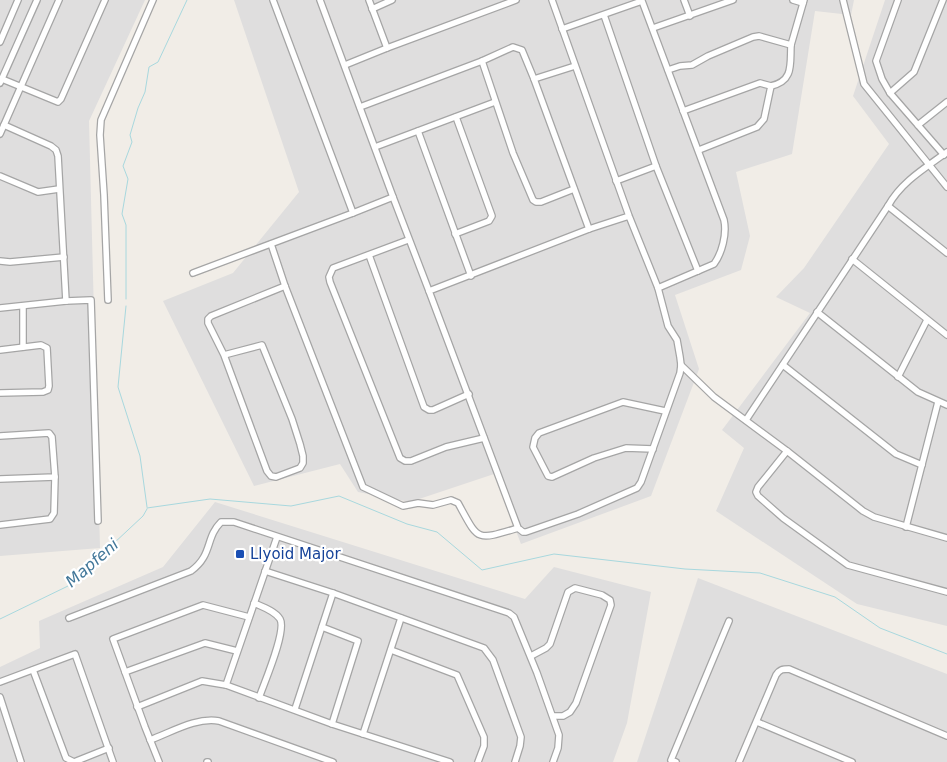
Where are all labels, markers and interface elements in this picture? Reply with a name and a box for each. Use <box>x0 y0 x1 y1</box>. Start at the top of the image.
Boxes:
water label: Mapfeni <box>62 535 123 591</box>
place label: Llyoid Major <box>250 545 342 563</box>
marker: Llyoid Major <box>234 548 246 560</box>

